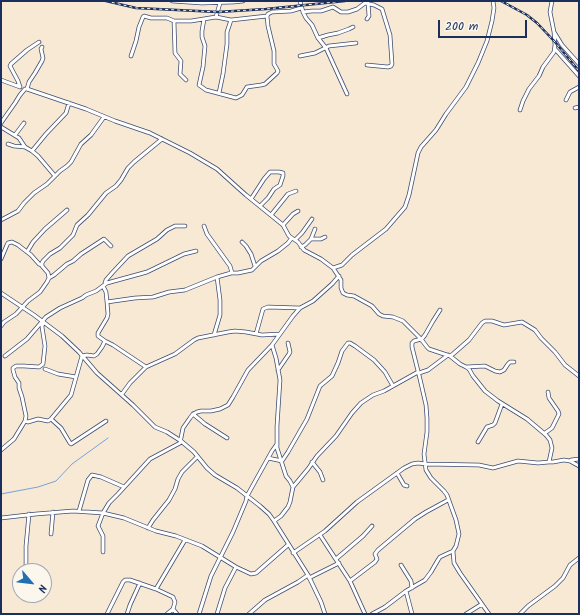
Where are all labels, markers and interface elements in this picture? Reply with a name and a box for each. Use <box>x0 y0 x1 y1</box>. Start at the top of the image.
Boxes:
scale bar <box>440 12 529 38</box>
text: 200 m <box>445 17 478 36</box>
north arrow <box>12 563 52 603</box>
text: N <box>32 581 51 595</box>

